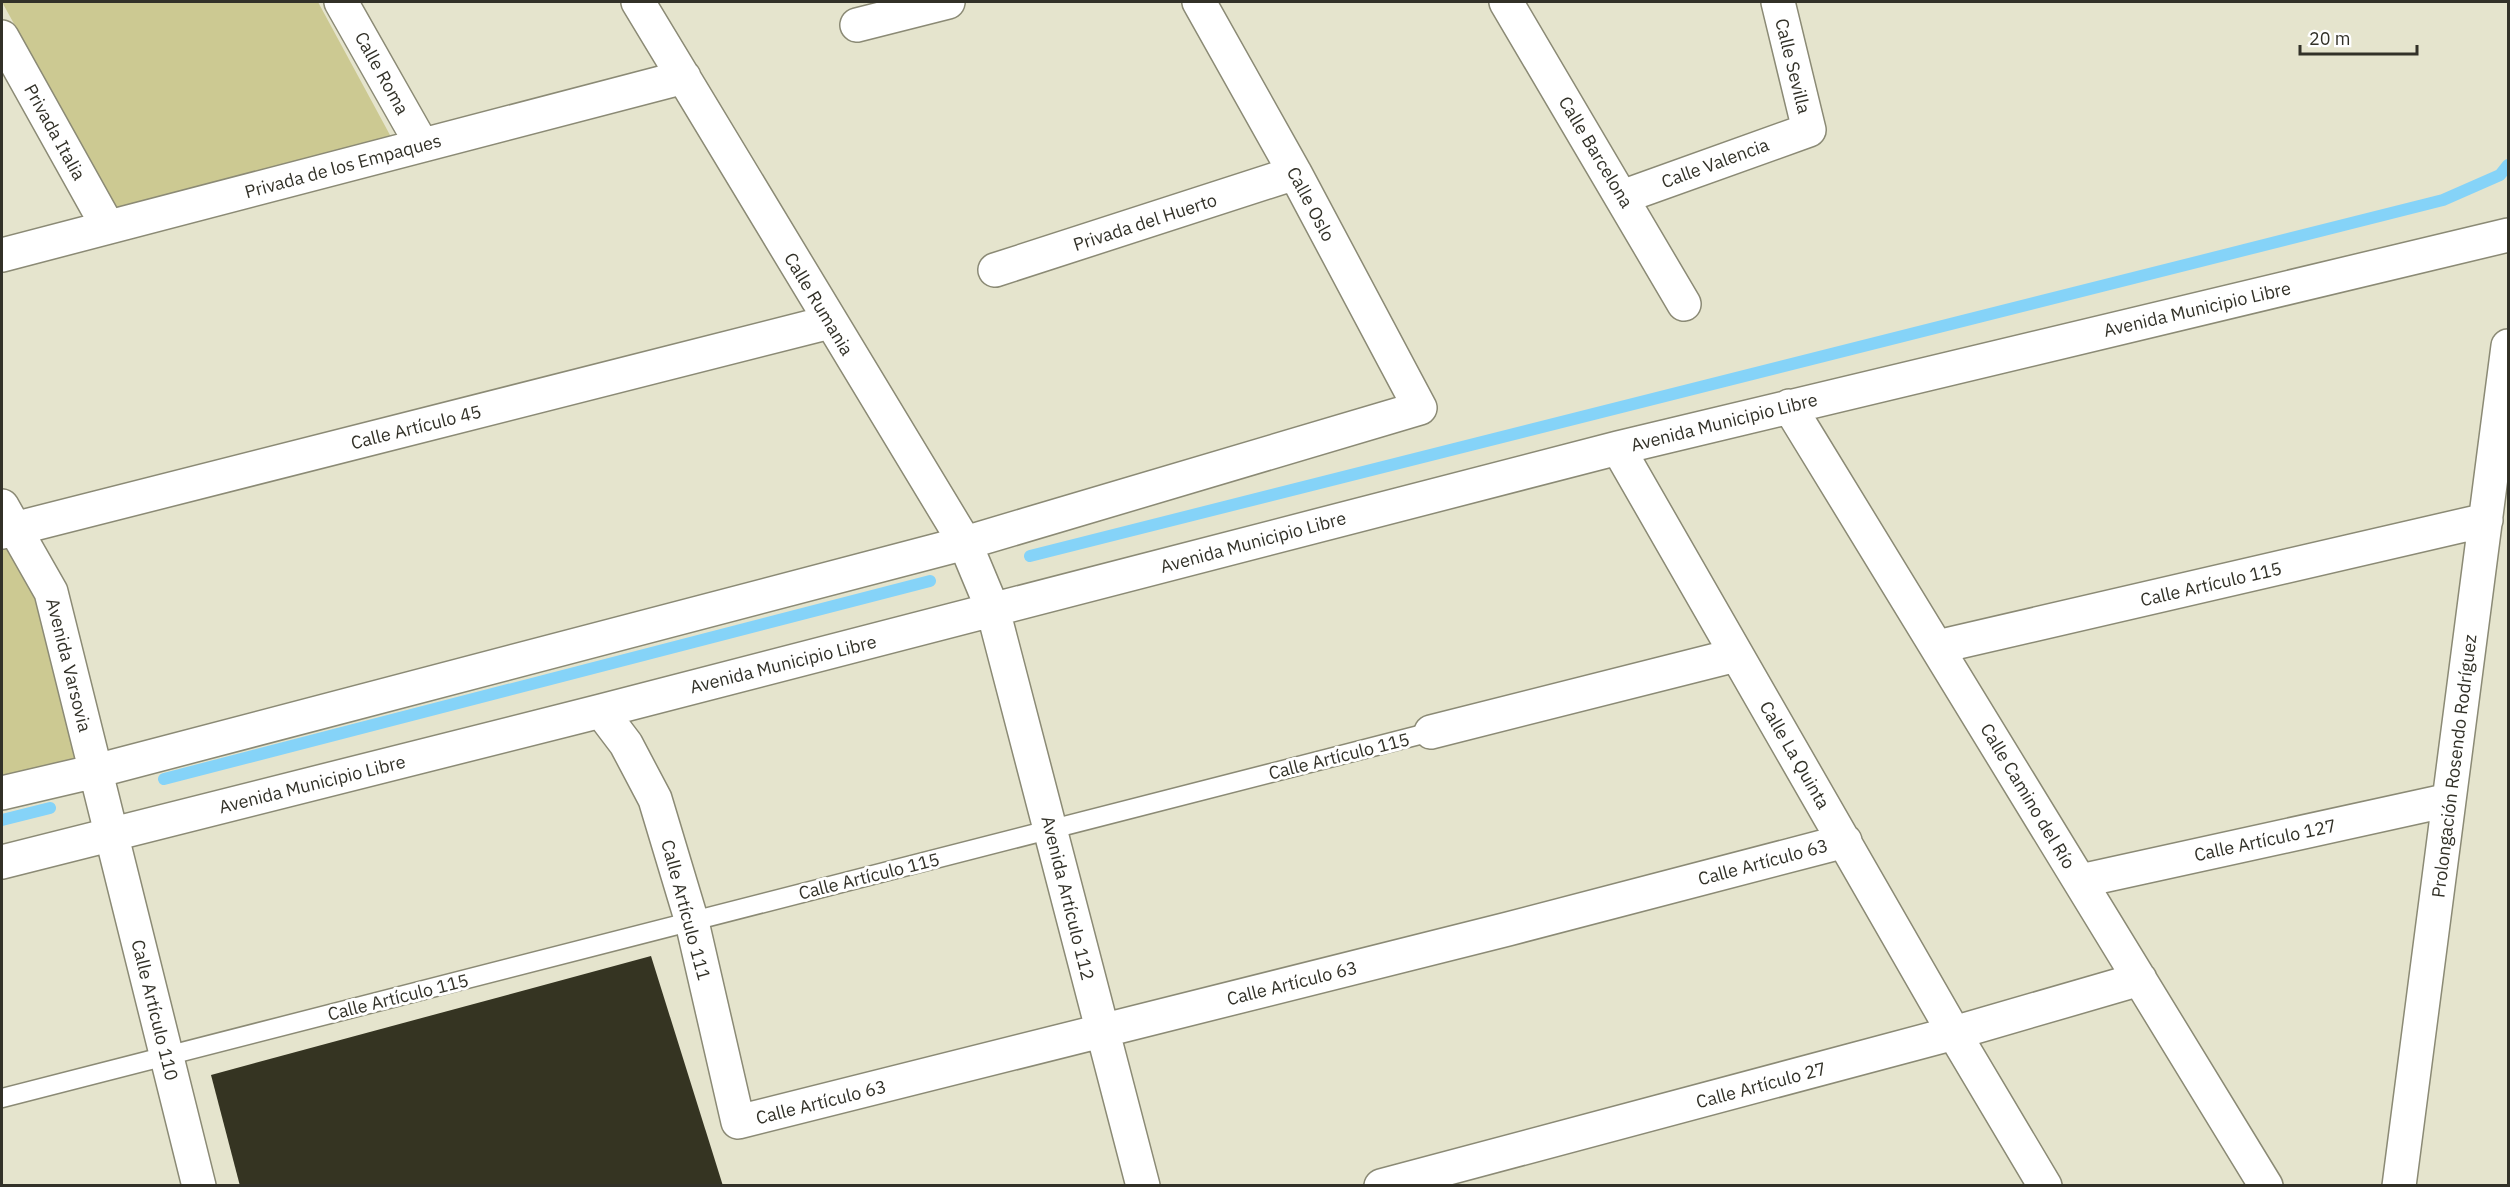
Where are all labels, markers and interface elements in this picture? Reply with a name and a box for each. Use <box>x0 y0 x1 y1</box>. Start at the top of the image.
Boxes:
street label: Calle Sevilla <box>1770 16 1816 116</box>
scale bar <box>2300 18 2417 56</box>
text: 20 m <box>2309 27 2351 50</box>
street label: Calle Roma <box>350 28 414 119</box>
street label: Privada Italia <box>19 80 91 185</box>
street label: Calle Barcelona <box>1554 92 1639 212</box>
street label: Privada de los Empaques <box>242 129 444 203</box>
street label: Calle Valencia <box>1658 133 1772 193</box>
street label: Calle Oslo <box>1282 163 1340 245</box>
street label: Privada del Huerto <box>1070 188 1220 256</box>
street label: Calle Rumania <box>779 248 859 360</box>
street label: Avenida Municipio Libre <box>2101 276 2293 342</box>
street label: Avenida Municipio Libre <box>1628 388 1820 456</box>
street label: Calle Artículo 45 <box>348 400 484 454</box>
street label: Avenida Municipio Libre <box>1158 506 1349 578</box>
street label: Calle Artículo 115 <box>2138 557 2284 611</box>
street label: Avenida Varsovia <box>41 596 97 735</box>
street label: Avenida Municipio Libre <box>687 630 879 698</box>
street label: Prolongación Rosendo Rodríguez <box>2426 633 2482 899</box>
street label: Calle La Quinta <box>1755 697 1835 814</box>
street label: Calle Camino del Río <box>1975 719 2081 873</box>
street label: Calle Artículo 115 <box>1266 727 1412 785</box>
street label: Avenida Municipio Libre <box>216 750 408 818</box>
street label: Avenida Artículo 112 <box>1036 813 1100 983</box>
street label: Calle Artículo 127 <box>2192 814 2338 866</box>
street label: Calle Artículo 63 <box>1695 834 1831 890</box>
street label: Calle Artículo 111 <box>656 837 716 983</box>
street label: Calle Artículo 115 <box>796 847 942 905</box>
street label: Calle Artículo 110 <box>126 937 184 1083</box>
street label: Calle Artículo 63 <box>1224 956 1360 1010</box>
street label: Calle Artículo 115 <box>325 968 471 1026</box>
street label: Calle Artículo 27 <box>1693 1057 1829 1113</box>
street label: Calle Artículo 63 <box>753 1075 889 1129</box>

